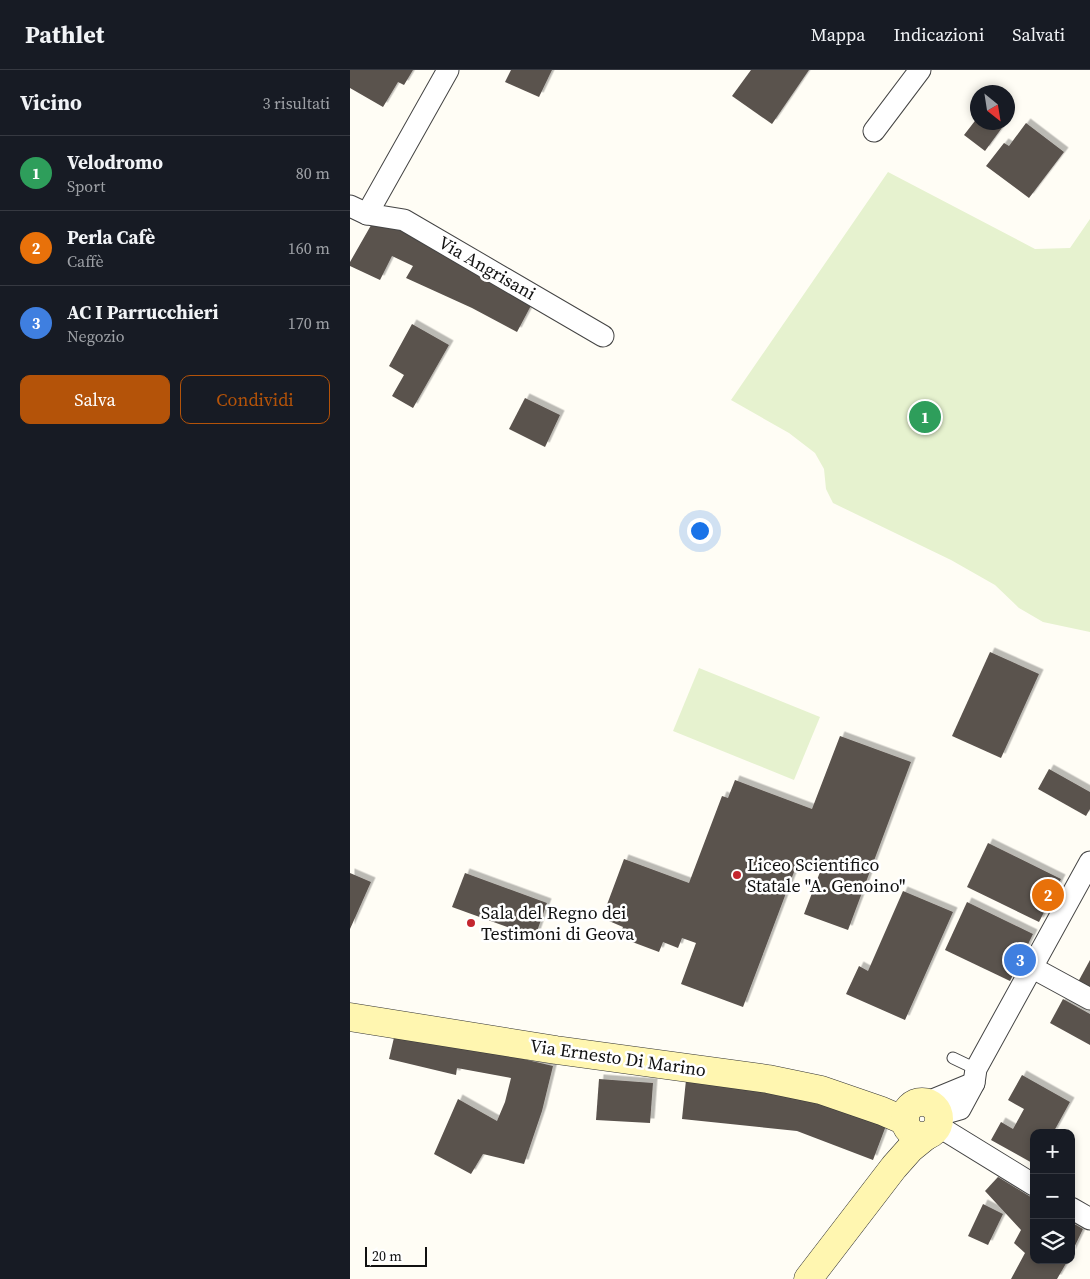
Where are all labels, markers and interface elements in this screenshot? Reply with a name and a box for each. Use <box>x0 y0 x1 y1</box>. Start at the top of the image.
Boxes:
text: Pathlet <box>25 18 104 51</box>
text: Mappa <box>811 22 865 47</box>
text: Indicazioni <box>893 22 984 47</box>
text: Salvati <box>1012 22 1065 47</box>
north arrow <box>970 85 1015 130</box>
text: Vicino <box>20 88 82 117</box>
text: 3 risultati <box>262 92 330 114</box>
text: Velodromo <box>67 149 163 175</box>
text: 1 <box>32 162 40 184</box>
text: 80 m <box>296 162 330 184</box>
text: Sport <box>67 175 105 197</box>
text: Perla Cafè <box>67 224 155 250</box>
street label: Via Angrisani <box>434 230 541 306</box>
text: 2 <box>32 237 40 259</box>
text: 160 m <box>288 237 330 259</box>
text: Caffè <box>67 250 104 272</box>
text: AC I Parrucchieri <box>67 299 219 325</box>
text: 3 <box>32 312 40 334</box>
text: 170 m <box>288 312 330 334</box>
text: Negozio <box>67 325 125 347</box>
button: Salva <box>20 375 170 424</box>
button: Condividi <box>180 375 330 424</box>
pin: 1 <box>909 398 941 436</box>
your location <box>687 518 713 544</box>
place label: Liceo Scientifico Statale "A. Genoino" <box>747 852 905 898</box>
marker: Liceo Scientifico Statale "A. Genoino" <box>731 869 743 881</box>
pin: 2 <box>1032 876 1064 914</box>
place label: Sala del Regno dei Testimoni di Geova <box>481 900 635 946</box>
marker: Sala del Regno dei Testimoni di Geova <box>465 917 477 929</box>
pin: 3 <box>1004 941 1036 979</box>
street label: Via Ernesto Di Marino <box>528 1033 708 1082</box>
map controls <box>1030 1129 1075 1264</box>
button: + <box>1030 1129 1075 1174</box>
button: − <box>1030 1174 1075 1219</box>
button: layers <box>1030 1219 1075 1264</box>
scale bar <box>365 1244 428 1267</box>
text: 20 m <box>372 1246 402 1266</box>

